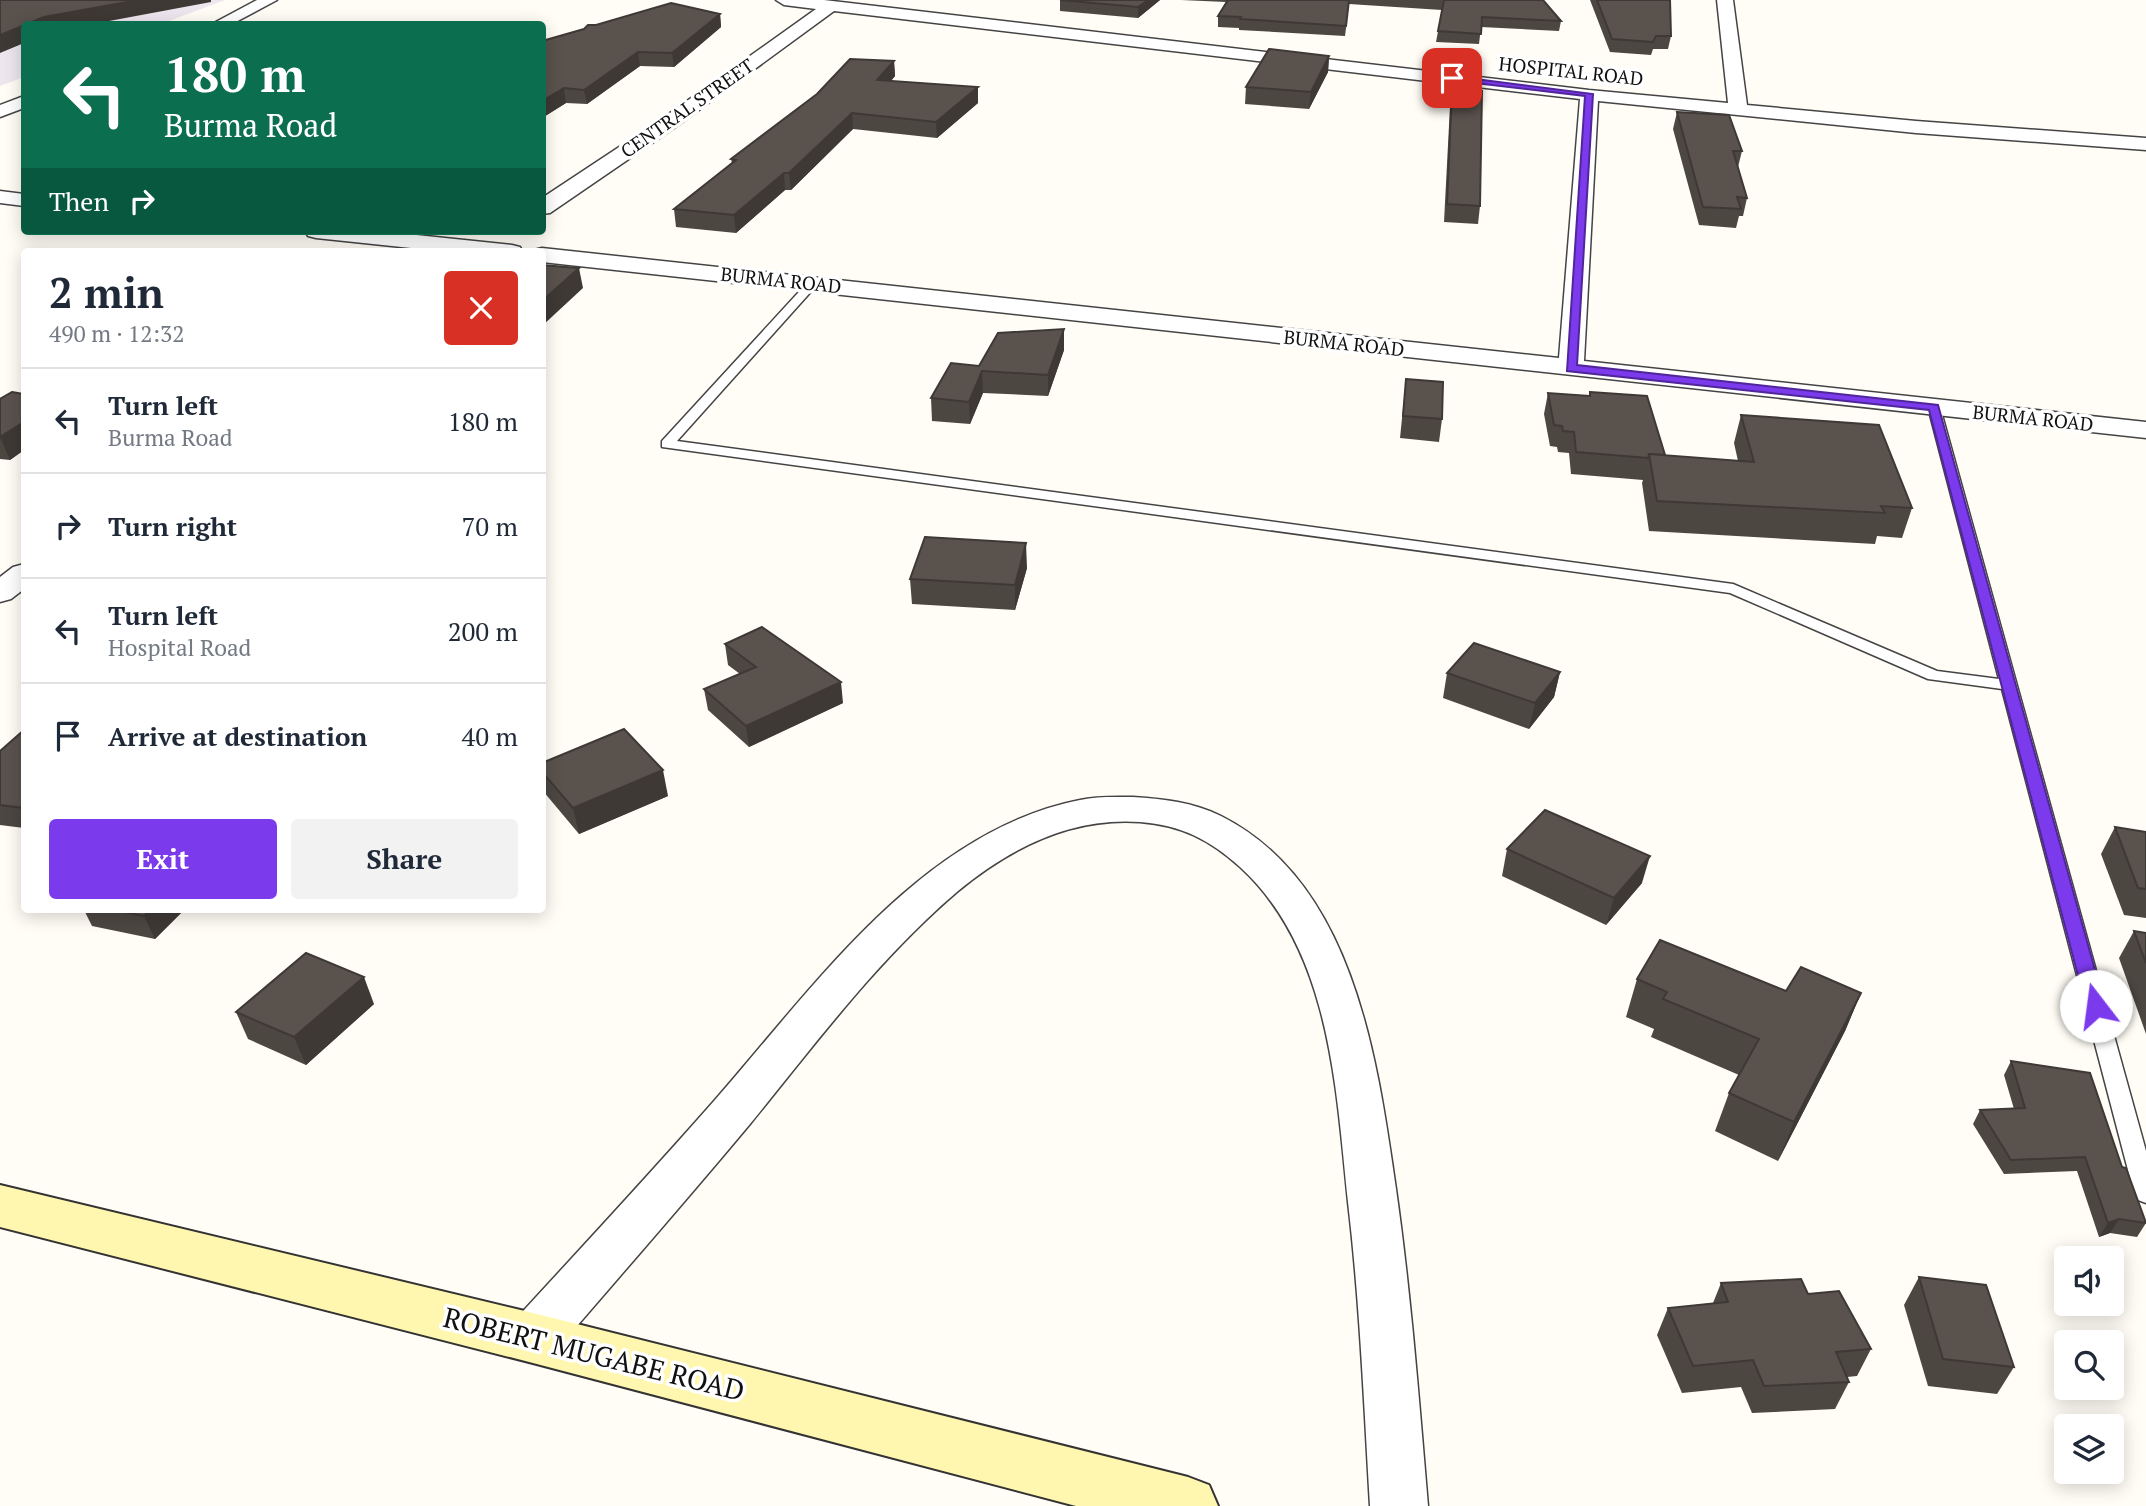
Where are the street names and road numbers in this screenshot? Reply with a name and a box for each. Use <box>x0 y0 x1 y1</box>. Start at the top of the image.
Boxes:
street label: HOSPITAL ROAD <box>1497 50 1645 91</box>
street label: CENTRAL STREET <box>615 52 758 163</box>
street label: BURMA ROAD <box>719 261 843 298</box>
street label: BURMA ROAD <box>1282 324 1406 361</box>
street label: BURMA ROAD <box>1971 399 2095 436</box>
street label: ROBERT MUGABE ROAD <box>440 1298 748 1409</box>

